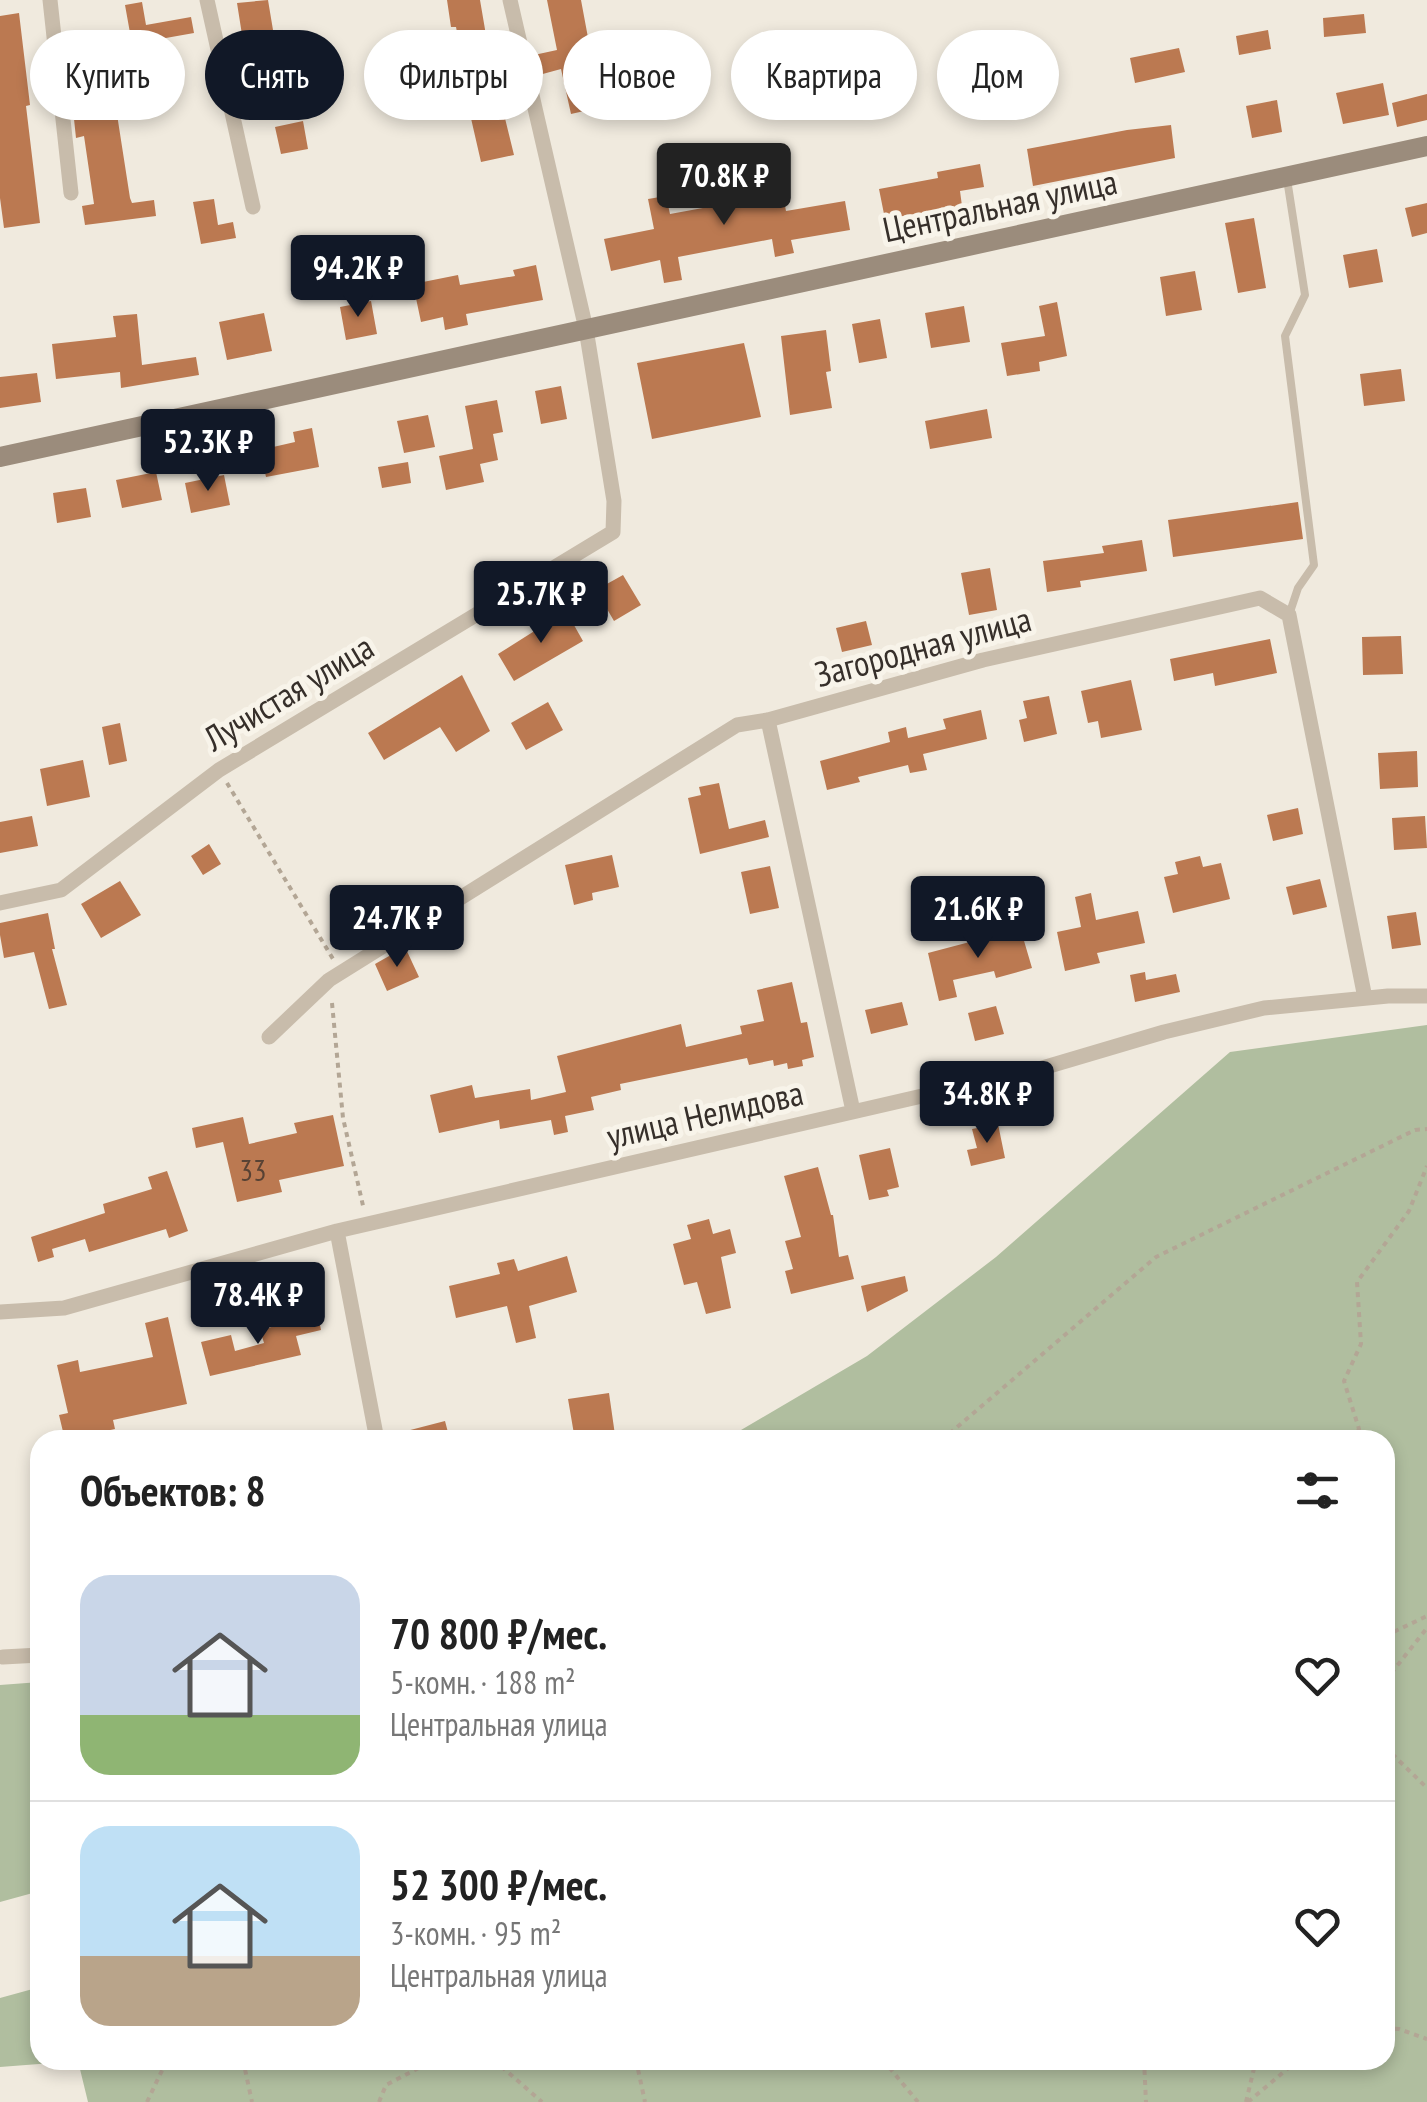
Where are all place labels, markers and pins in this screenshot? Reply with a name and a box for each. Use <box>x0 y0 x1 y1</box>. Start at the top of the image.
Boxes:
pin: 70.8K ₽ <box>632 143 816 228</box>
pin: 94.2K ₽ <box>266 235 450 320</box>
pin: 52.3K ₽ <box>116 409 300 494</box>
pin: 25.7K ₽ <box>449 561 633 646</box>
pin: 21.6K ₽ <box>886 876 1070 961</box>
pin: 24.7K ₽ <box>305 885 489 970</box>
pin: 34.8K ₽ <box>895 1061 1079 1146</box>
pin: 78.4K ₽ <box>166 1262 350 1347</box>

